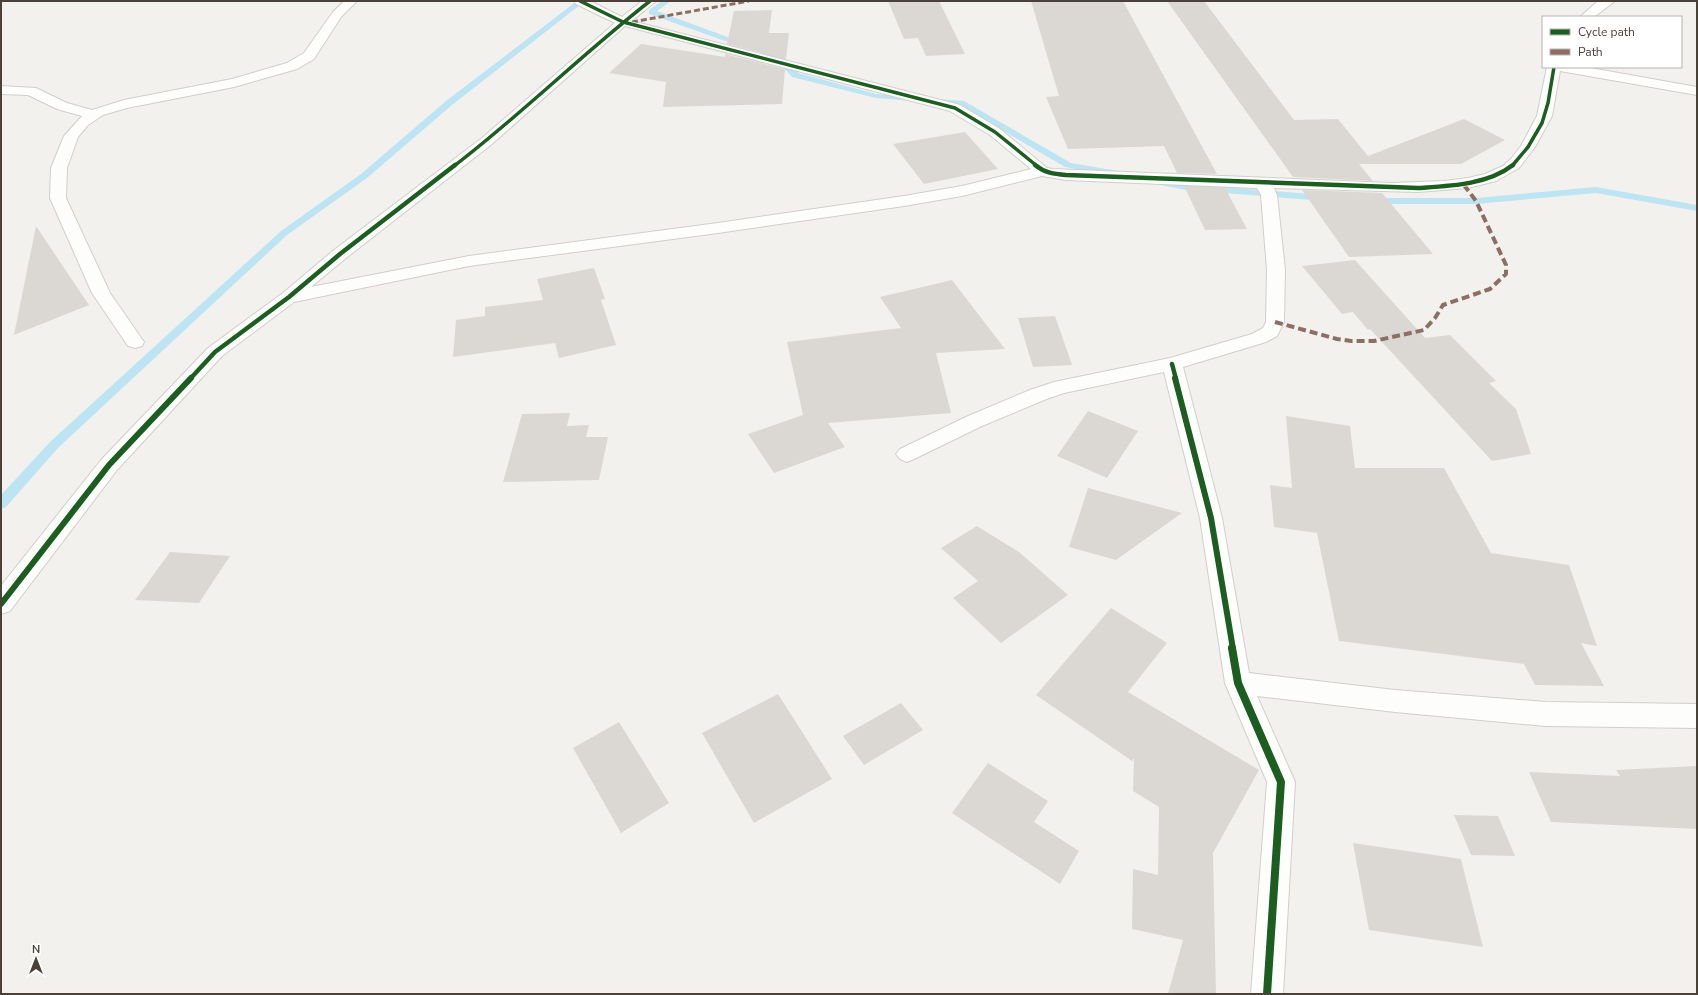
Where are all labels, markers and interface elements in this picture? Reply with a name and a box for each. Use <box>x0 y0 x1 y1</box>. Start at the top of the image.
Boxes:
legend <box>1542 16 1682 68</box>
text: Cycle path <box>1578 24 1635 40</box>
text: Path <box>1578 44 1603 60</box>
north arrow <box>16 939 56 979</box>
text: N <box>32 942 40 957</box>

